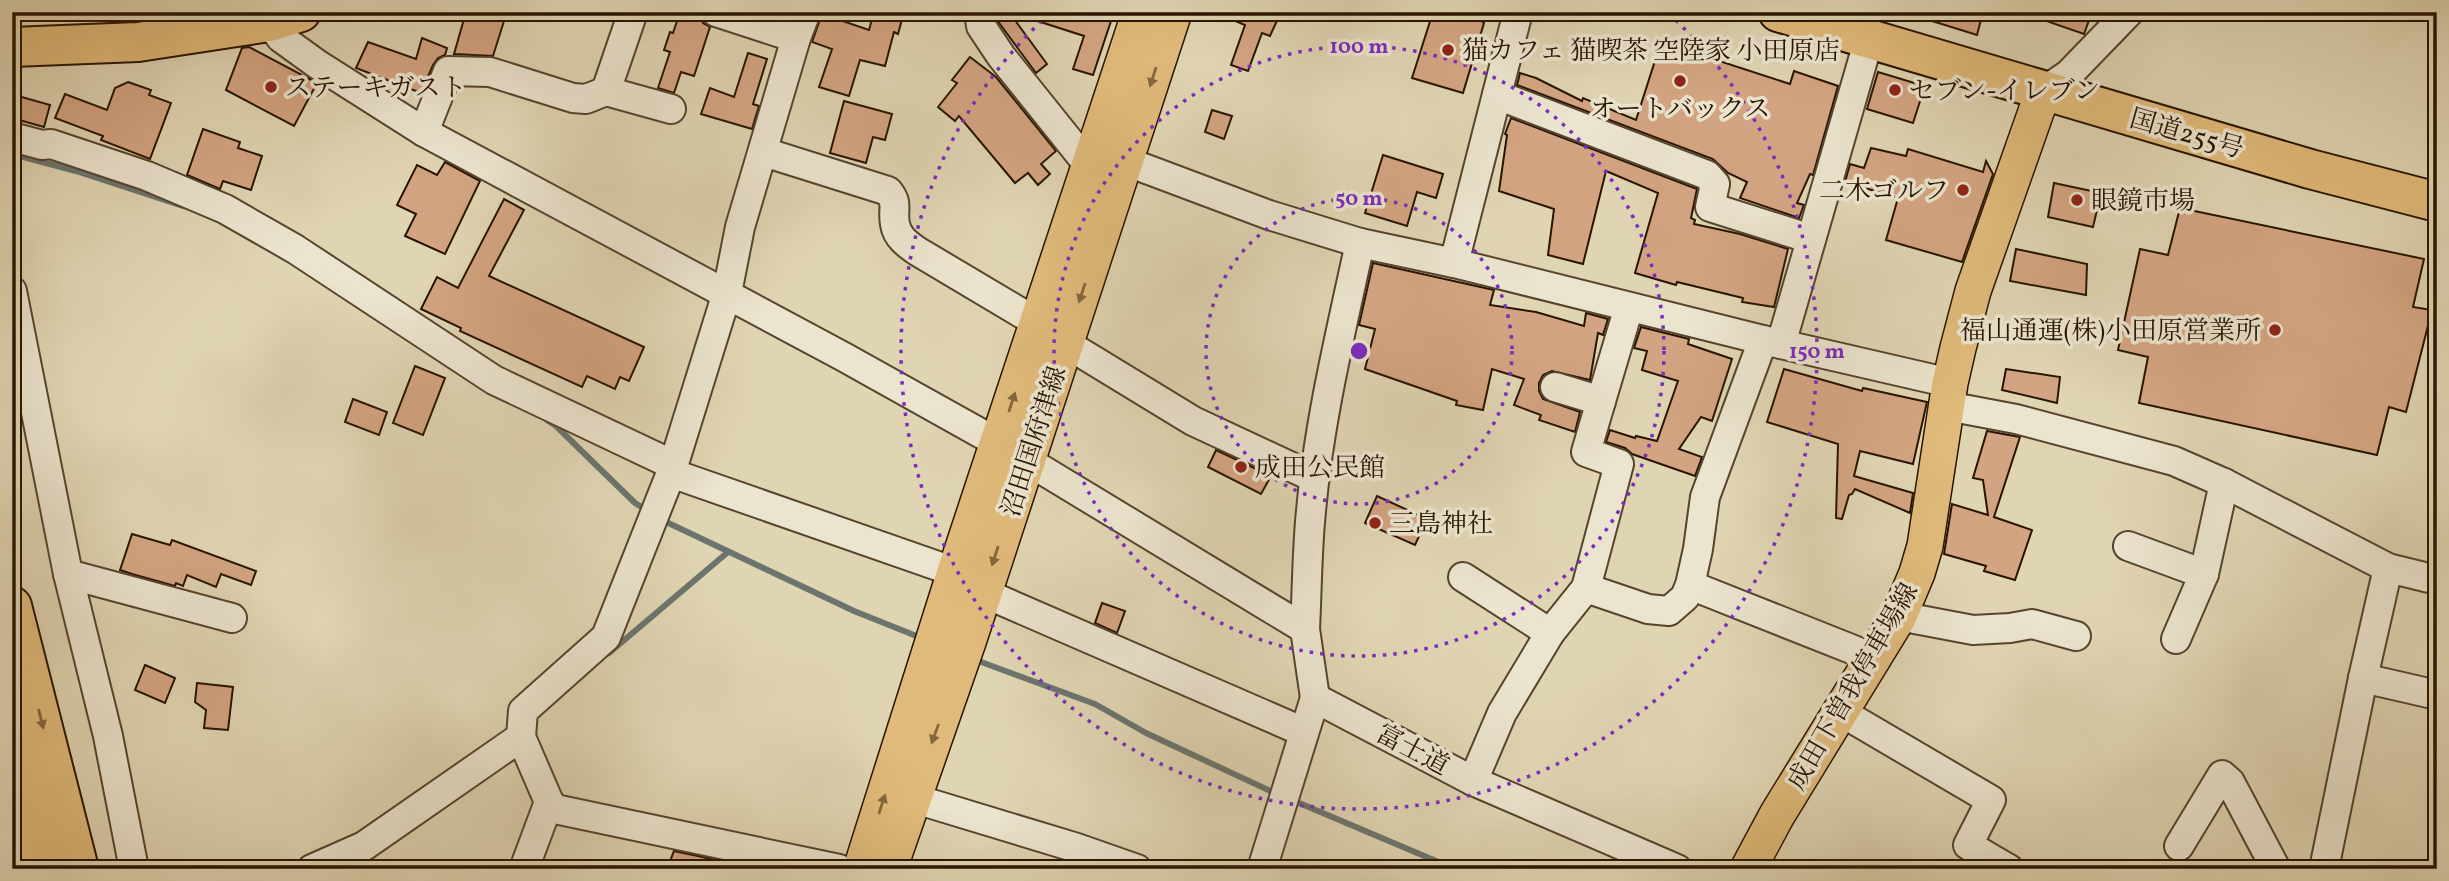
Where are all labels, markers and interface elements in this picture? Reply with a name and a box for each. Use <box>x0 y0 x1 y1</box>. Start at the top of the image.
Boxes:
text: 100 m <box>1329 33 1389 62</box>
place label: 猫カフェ 猫喫茶 空陸家 小田原店 <box>1462 34 1840 70</box>
marker: 猫カフェ 猫喫茶 空陸家 小田原店 <box>1440 42 1456 58</box>
one-way arrow <box>1147 67 1158 88</box>
place label: ステーキガスト <box>285 71 466 107</box>
marker: オートバックス <box>1672 73 1688 89</box>
place label: セブン-イレブン <box>1909 74 2100 110</box>
marker: ステーキガスト <box>263 79 279 95</box>
marker: セブン-イレブン <box>1887 82 1903 98</box>
place label: オートバックス <box>1589 92 1771 128</box>
street label: 国道255号 <box>2125 101 2248 168</box>
place label: 二木ゴルフ <box>1819 174 1949 210</box>
marker: 二木ゴルフ <box>1955 182 1971 198</box>
place label: 眼鏡市場 <box>2091 184 2195 220</box>
text: 50 m <box>1335 185 1383 214</box>
marker: 眼鏡市場 <box>2069 192 2085 208</box>
one-way arrow <box>1076 283 1086 304</box>
place label: 福山通運(株)小田原営業所 <box>1960 314 2261 350</box>
marker: 福山通運(株)小田原営業所 <box>2267 322 2283 338</box>
text: 150 m <box>1789 338 1845 367</box>
centre of rings <box>1347 339 1371 363</box>
street label: 沼田国府津線 <box>994 362 1076 521</box>
one-way arrow <box>1007 391 1017 412</box>
place label: 成田公民館 <box>1255 451 1385 487</box>
marker: 成田公民館 <box>1233 459 1249 475</box>
place label: 三島神社 <box>1389 507 1493 543</box>
marker: 三島神社 <box>1367 515 1383 531</box>
one-way arrow <box>990 545 1000 566</box>
street label: 成田下曽我停車場線 <box>1780 577 1928 797</box>
one-way arrow <box>36 708 47 730</box>
street label: 富士道 <box>1369 717 1455 785</box>
one-way arrow <box>929 723 940 744</box>
one-way arrow <box>877 793 887 814</box>

